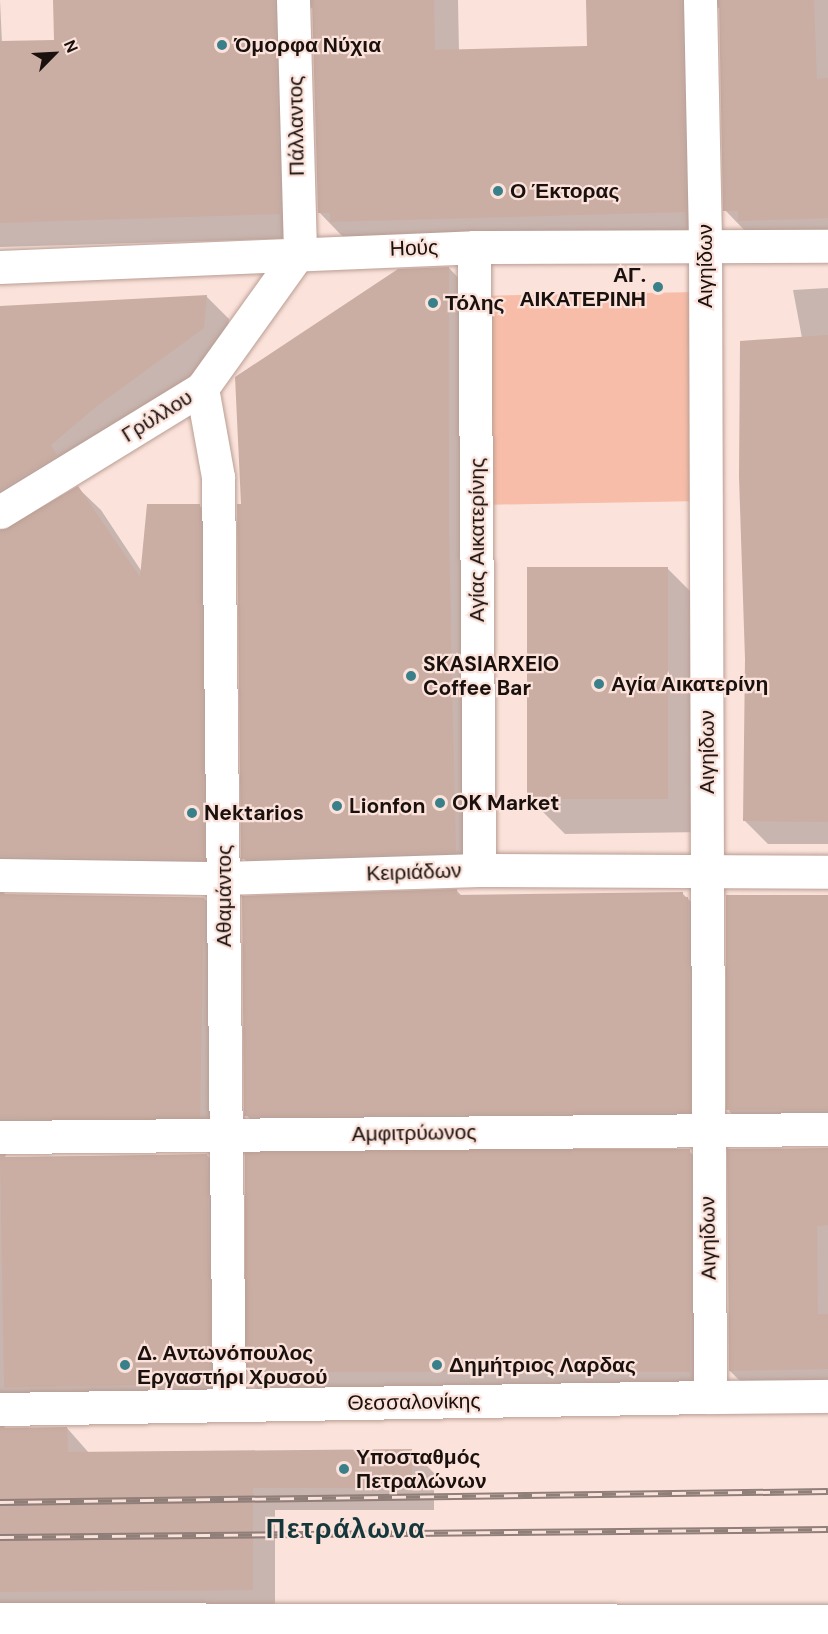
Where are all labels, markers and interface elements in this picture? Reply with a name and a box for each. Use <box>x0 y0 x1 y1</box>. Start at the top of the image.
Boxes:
north arrow <box>24 24 84 84</box>
place label: Όμορφα Νύχια <box>234 32 381 58</box>
text: N <box>59 37 83 56</box>
marker: Όμορφα Νύχια <box>215 38 229 52</box>
street label: Πάλλαντος <box>283 76 309 176</box>
place label: Ο Έκτορας <box>510 178 619 204</box>
marker: Ο Έκτορας <box>491 184 505 198</box>
street label: Αιγηίδων <box>692 224 718 308</box>
street label: Ηούς <box>389 235 439 261</box>
place label: ΑΓ. ΑΙΚΑΤΕΡΙΝΗ <box>519 262 646 312</box>
marker: ΑΓ. ΑΙΚΑΤΕΡΙΝΗ <box>651 280 665 294</box>
place label: Τόλης <box>445 290 505 316</box>
marker: Τόλης <box>426 296 440 310</box>
street label: Γρύλλου <box>117 384 197 448</box>
street label: Αγίας Αικατερίνης <box>464 458 490 622</box>
place label: SKASIARXEIO Coffee Bar <box>423 651 559 701</box>
marker: SKASIARXEIO Coffee Bar <box>404 669 418 683</box>
place label: Αγία Αικατερίνη <box>611 671 768 697</box>
marker: Αγία Αικατερίνη <box>592 677 606 691</box>
street label: Αιγηίδων <box>694 710 720 794</box>
place label: OK Market <box>452 790 559 816</box>
place label: Lionfon <box>349 793 425 819</box>
marker: OK Market <box>433 796 447 810</box>
marker: Lionfon <box>330 799 344 813</box>
place label: Nektarios <box>204 800 304 826</box>
marker: Nektarios <box>185 806 199 820</box>
street label: Αθαμάντος <box>211 845 237 947</box>
street label: Κειριάδων <box>366 858 462 886</box>
street label: Αμφιτρύωνος <box>351 1119 477 1147</box>
street label: Αιγηίδων <box>695 1196 721 1280</box>
place label: Δ. Αντωνόπουλος Εργαστήρι Χρυσού <box>137 1340 328 1390</box>
place label: Δημήτριος Λαρδας <box>449 1352 636 1378</box>
marker: Δ. Αντωνόπουλος Εργαστήρι Χρυσού <box>118 1358 132 1372</box>
marker: Δημήτριος Λαρδας <box>430 1358 444 1372</box>
street label: Θεσσαλονίκης <box>347 1388 481 1416</box>
place label: Υποσταθμός Πετραλώνων <box>356 1444 487 1494</box>
marker: Υποσταθμός Πετραλώνων <box>337 1462 351 1476</box>
district label: Πετράλωνα <box>266 1513 426 1545</box>

